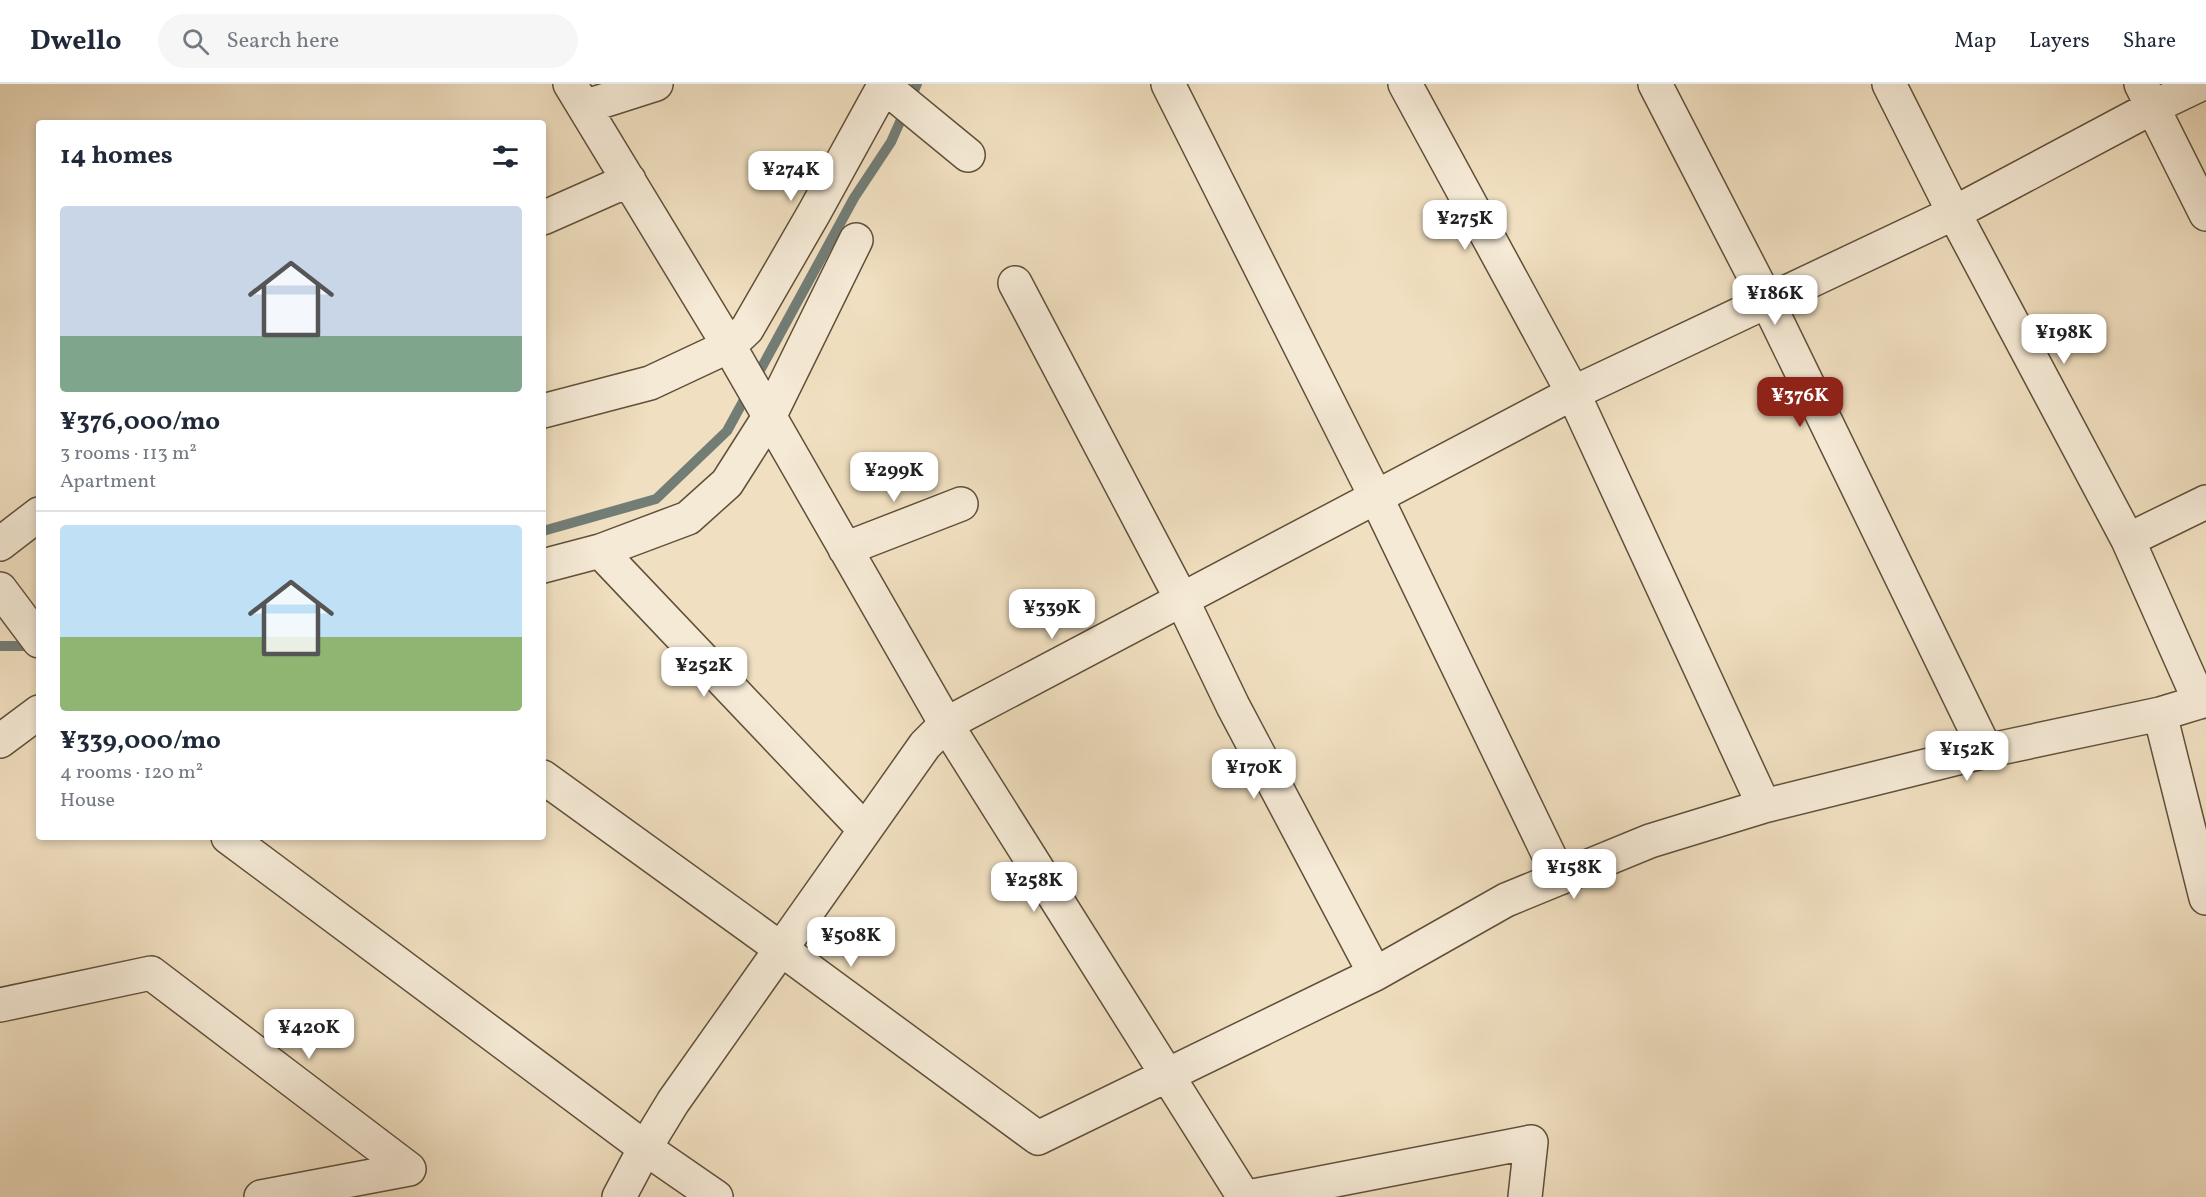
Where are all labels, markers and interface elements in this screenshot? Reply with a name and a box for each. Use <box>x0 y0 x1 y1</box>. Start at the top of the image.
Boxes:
search box <box>158 14 578 68</box>
text: Dwello <box>30 22 122 61</box>
icon: search <box>179 25 212 58</box>
text: Search here <box>227 26 339 57</box>
text: Map <box>1954 27 1996 56</box>
text: Layers <box>2029 27 2090 56</box>
text: Share <box>2123 27 2176 56</box>
text: 14 homes <box>60 138 173 174</box>
icon: filters <box>489 140 522 173</box>
pin: ¥274K <box>749 151 833 202</box>
text: ¥274K <box>762 156 820 184</box>
pin: ¥275K <box>1423 200 1507 251</box>
text: ¥275K <box>1437 205 1493 233</box>
icon: home <box>237 245 345 353</box>
pin: ¥186K <box>1733 275 1817 326</box>
text: ¥186K <box>1746 280 1804 308</box>
pin: ¥198K <box>2022 314 2106 365</box>
text: ¥198K <box>2035 319 2093 347</box>
pin: ¥376K <box>1758 377 1842 428</box>
text: ¥376K <box>1771 382 1829 410</box>
text: ¥376,000/mo <box>60 404 220 440</box>
text: 3 rooms · 113 m² <box>60 440 197 468</box>
pin: ¥299K <box>852 452 936 503</box>
text: ¥299K <box>864 457 924 485</box>
text: Apartment <box>60 468 156 496</box>
icon: home <box>237 564 345 672</box>
pin: ¥339K <box>1010 589 1094 640</box>
text: ¥339K <box>1023 594 1081 622</box>
pin: ¥252K <box>662 647 746 698</box>
text: ¥252K <box>675 652 733 680</box>
text: ¥339,000/mo <box>60 723 221 759</box>
pin: ¥152K <box>1925 731 2009 782</box>
text: ¥152K <box>1939 736 1995 764</box>
pin: ¥170K <box>1212 749 1296 800</box>
text: ¥170K <box>1226 754 1282 782</box>
text: 4 rooms · 120 m² <box>60 759 203 787</box>
text: House <box>60 787 115 815</box>
pin: ¥158K <box>1532 849 1616 900</box>
text: ¥158K <box>1546 854 1602 882</box>
pin: ¥258K <box>992 862 1076 913</box>
text: ¥258K <box>1005 867 1063 895</box>
pin: ¥508K <box>809 917 893 968</box>
text: ¥508K <box>821 922 881 950</box>
pin: ¥420K <box>267 1009 351 1060</box>
text: ¥420K <box>278 1014 340 1042</box>

